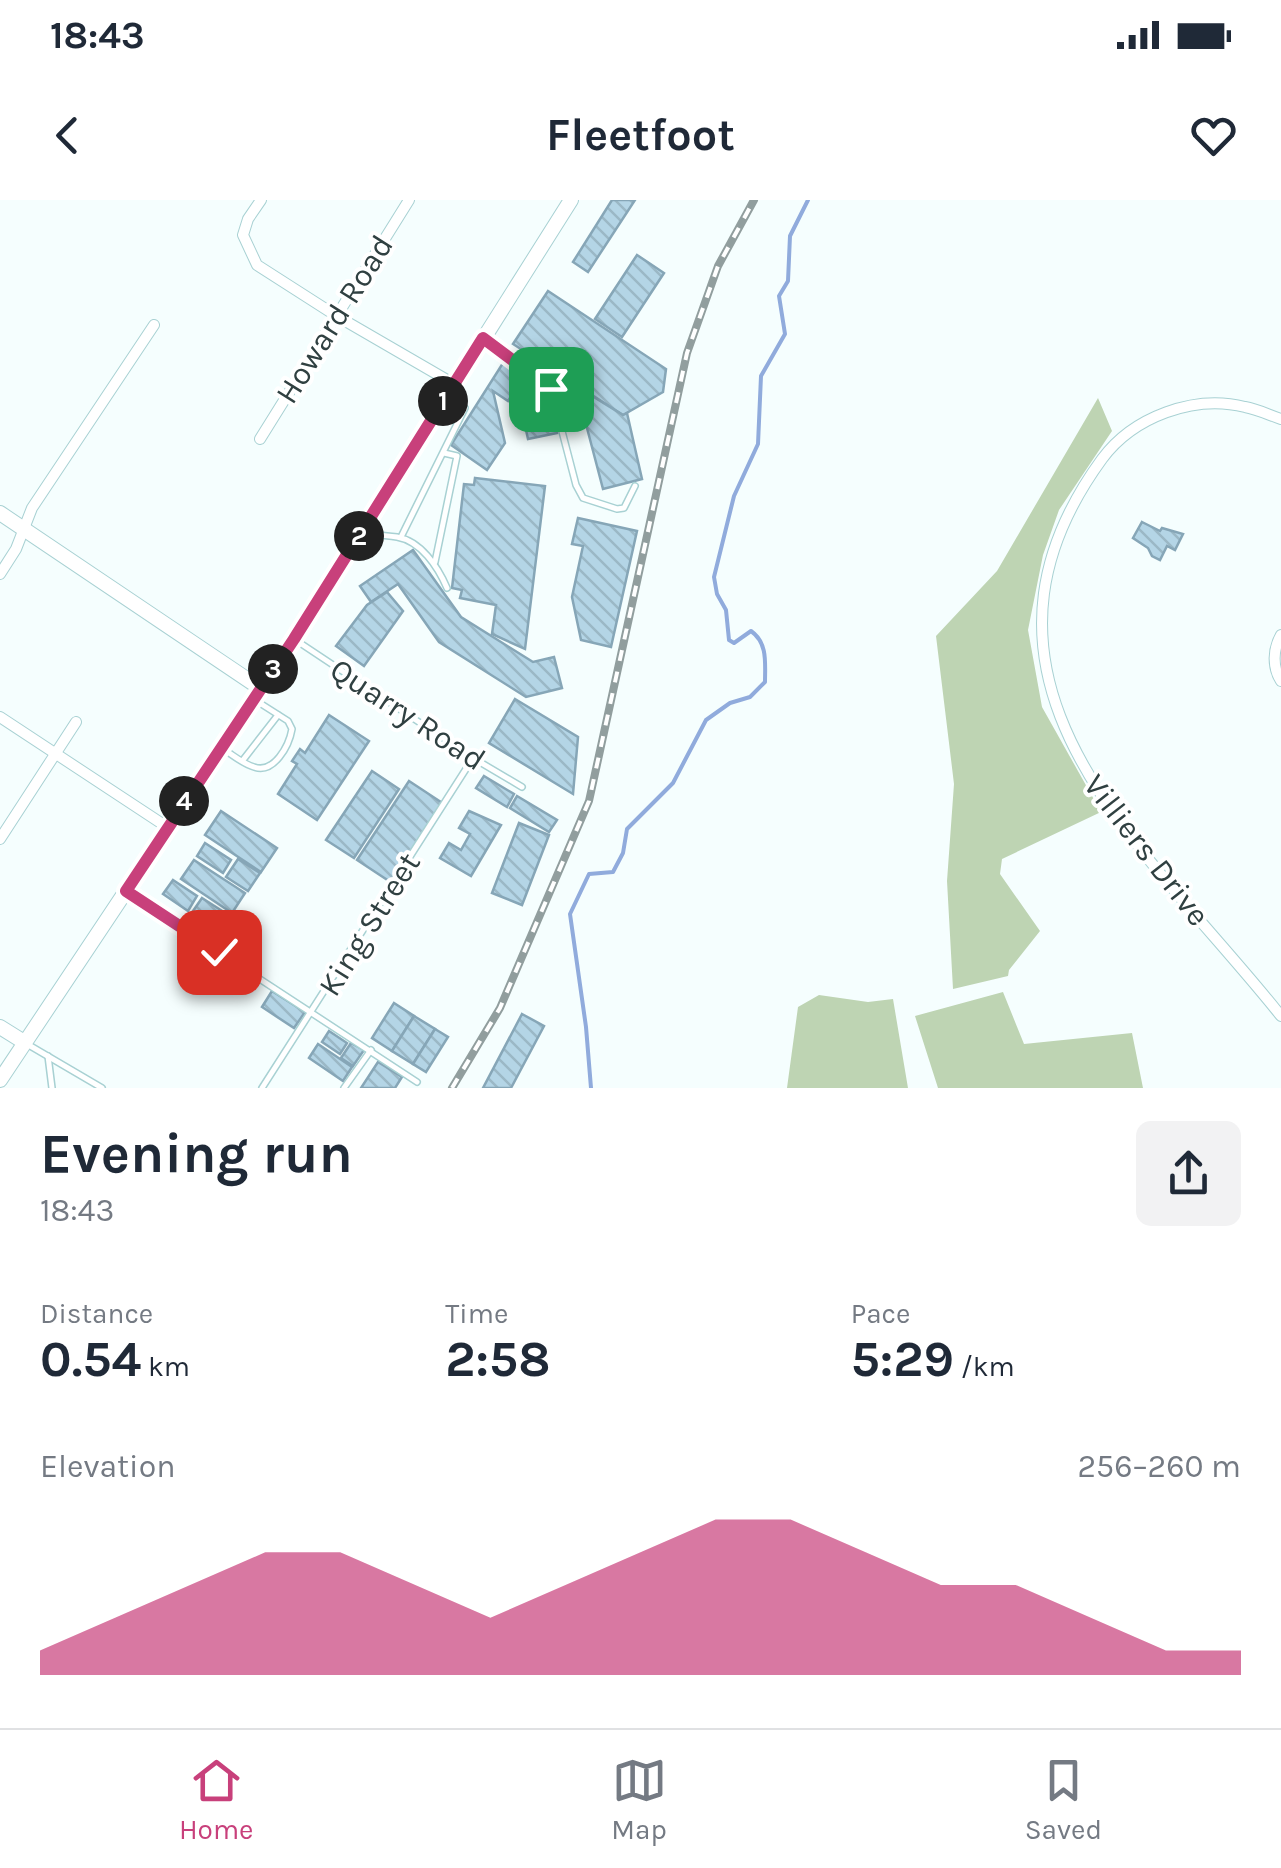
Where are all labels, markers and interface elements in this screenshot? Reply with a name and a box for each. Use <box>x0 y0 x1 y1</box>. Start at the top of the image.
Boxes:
text: 18:43 <box>50 13 145 58</box>
icon: back <box>40 108 95 163</box>
icon: heart <box>1186 108 1241 163</box>
text: Fleetfoot <box>546 109 735 161</box>
street label: Howard Road <box>268 228 401 410</box>
pin <box>509 347 594 432</box>
icon: arrive <box>524 362 579 417</box>
pin: 1 <box>418 376 468 426</box>
text: 1 <box>438 384 448 417</box>
pin: 2 <box>334 511 384 561</box>
text: 2 <box>351 519 367 552</box>
pin: 3 <box>248 644 298 694</box>
street label: Quarry Road <box>323 651 492 778</box>
text: 3 <box>264 652 282 685</box>
street label: Villiers Drive <box>1076 767 1217 933</box>
pin: 4 <box>159 776 209 826</box>
text: 4 <box>176 784 192 817</box>
street label: King Street <box>311 846 428 1003</box>
pin <box>177 910 262 995</box>
icon: check <box>192 925 247 980</box>
button: share <box>1136 1121 1241 1226</box>
text: Evening run <box>40 1122 353 1186</box>
text: 18:43 <box>40 1192 114 1229</box>
text: Distance <box>40 1297 153 1330</box>
text: Time <box>445 1297 508 1330</box>
text: Pace <box>851 1297 910 1330</box>
text: 0.54 <box>40 1330 141 1389</box>
text: 2:58 <box>445 1330 550 1389</box>
text: 5:29 <box>851 1330 954 1389</box>
text: km <box>141 1350 190 1383</box>
text: /km <box>954 1350 1015 1383</box>
text: Elevation <box>40 1448 175 1485</box>
text: 256–260 m <box>1078 1448 1241 1485</box>
tab: Home <box>179 1753 254 1846</box>
tab: Map <box>611 1753 667 1846</box>
tab: Saved <box>1025 1753 1102 1846</box>

